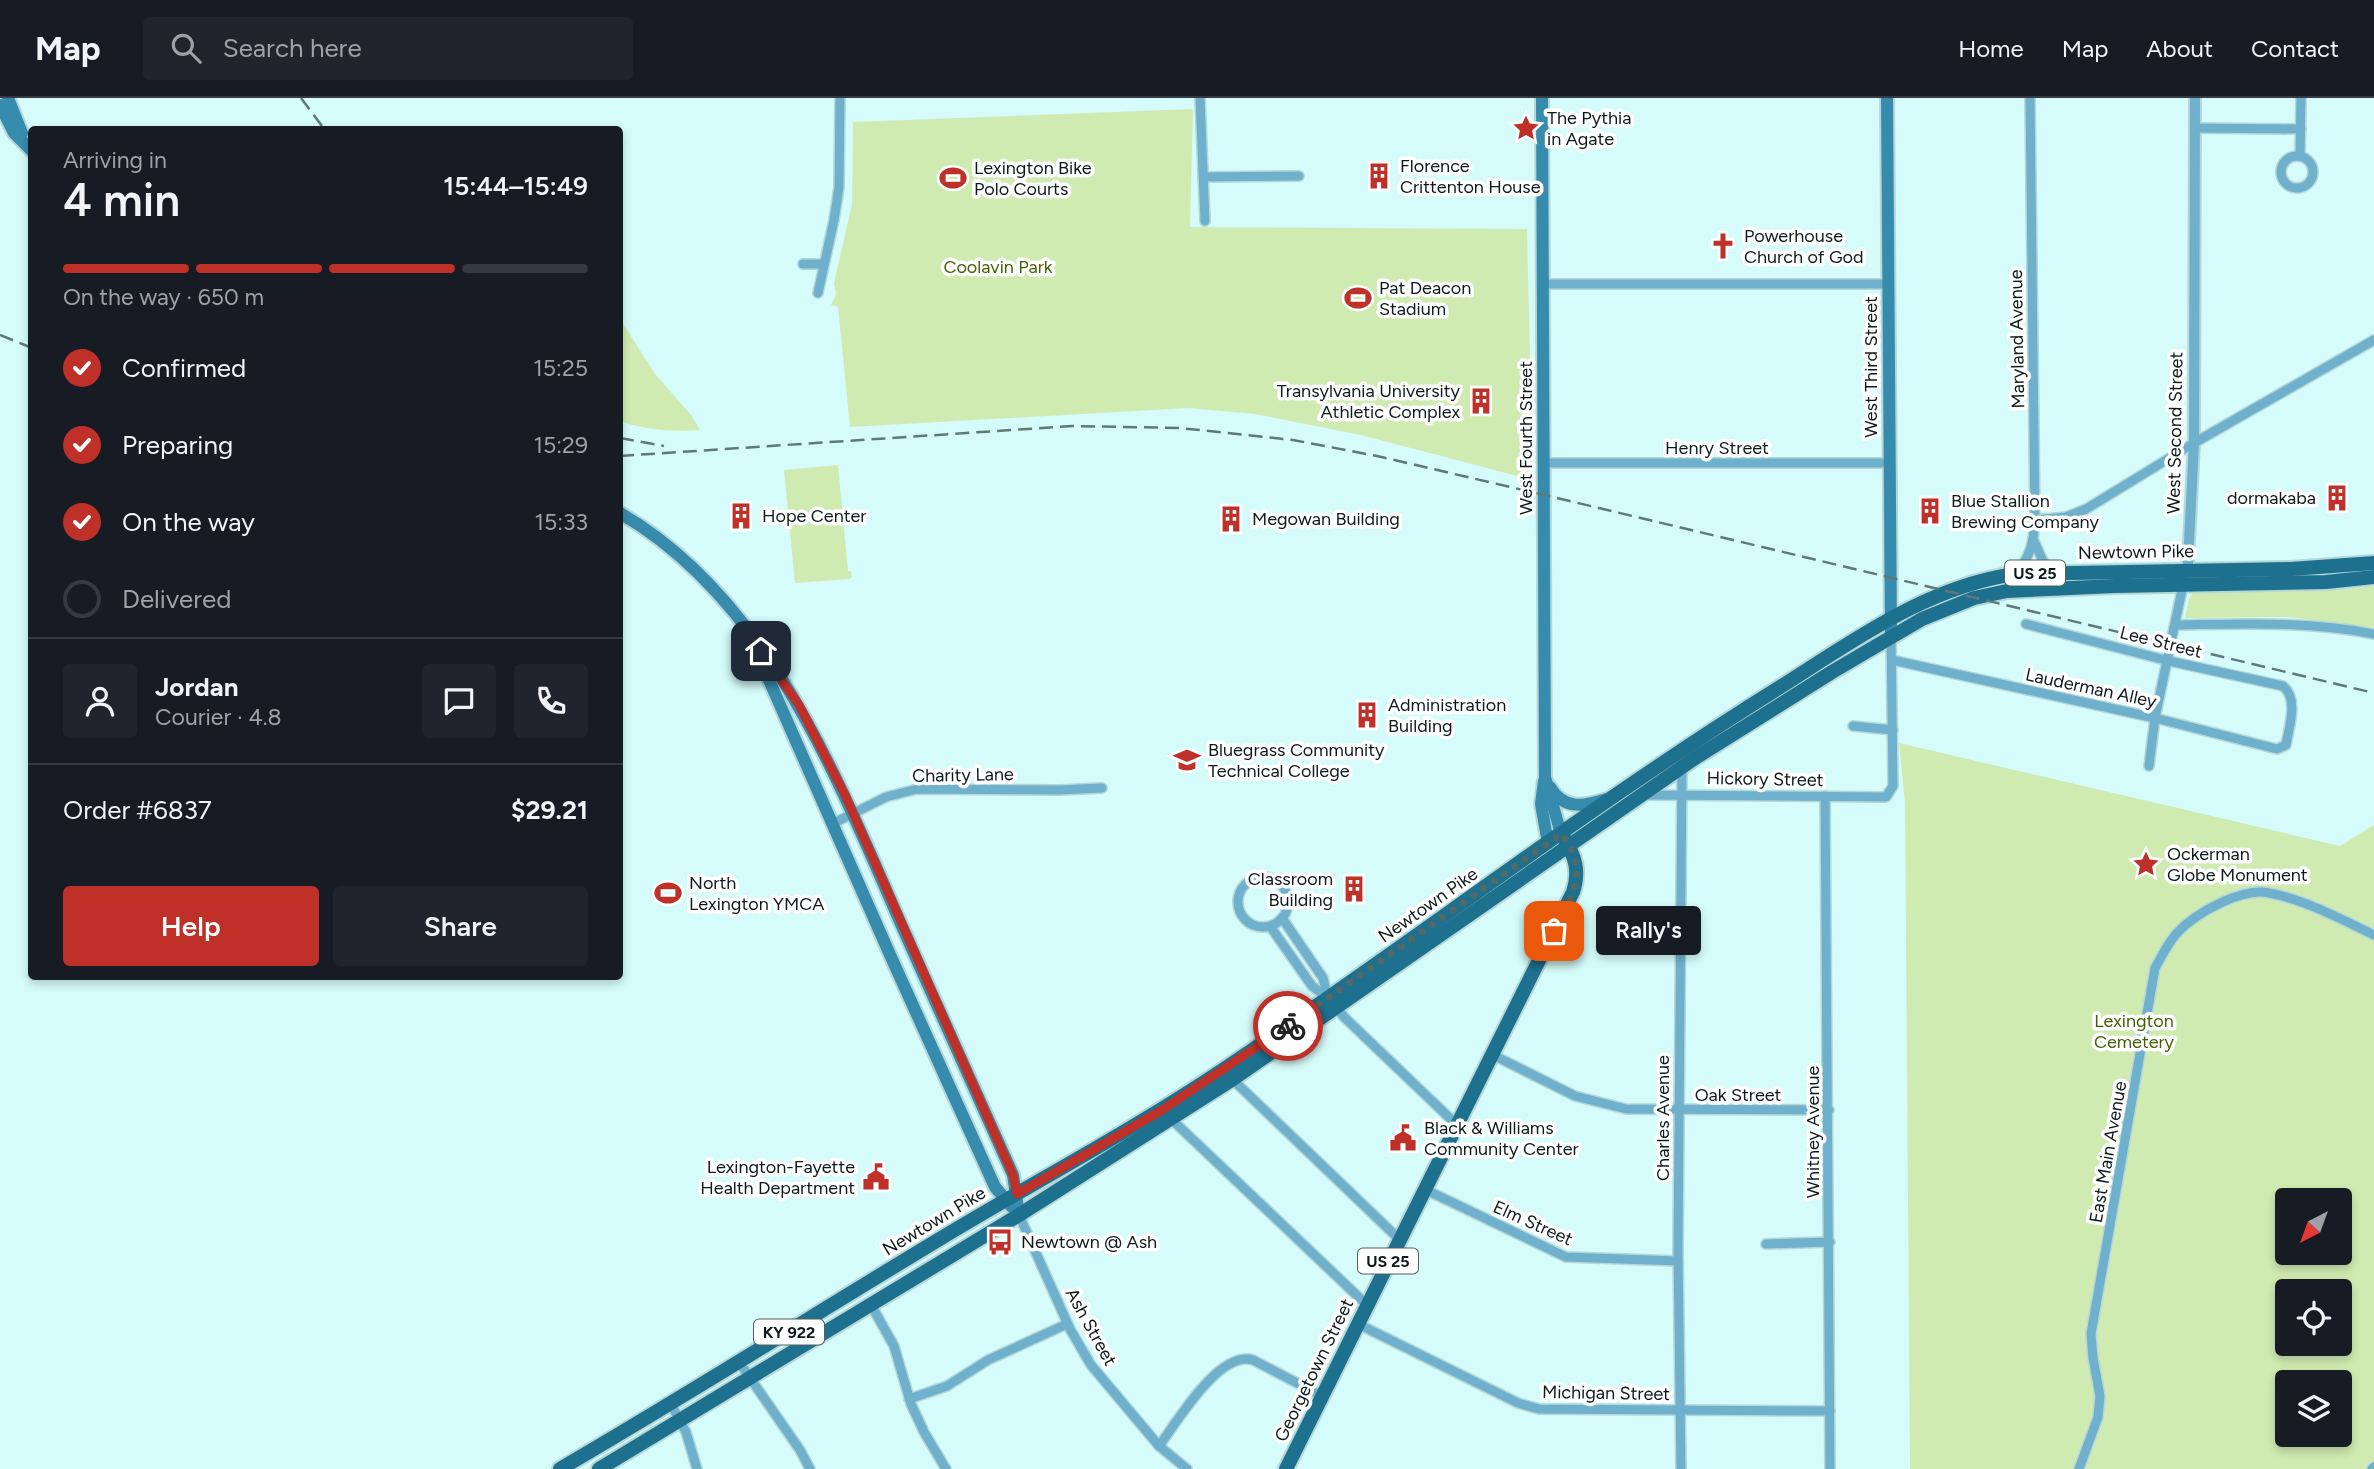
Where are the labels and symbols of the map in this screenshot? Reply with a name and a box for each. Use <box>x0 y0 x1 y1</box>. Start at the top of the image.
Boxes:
place label: The Pythia in Agate <box>1547 107 1631 150</box>
place icon: The Pythia in Agate <box>1511 113 1541 143</box>
place label: Florence Crittenton House <box>1400 155 1541 198</box>
place label: Lexington Bike Polo Courts <box>974 157 1092 200</box>
building icon: Florence Crittenton House <box>1364 161 1394 191</box>
sports icon: Lexington Bike Polo Courts <box>938 163 968 193</box>
place label: Powerhouse Church of God <box>1744 225 1864 268</box>
church icon: Powerhouse Church of God <box>1708 231 1738 261</box>
park label: Coolavin Park <box>943 256 1053 278</box>
street label: Maryland Avenue <box>2005 269 2029 409</box>
place label: Pat Deacon Stadium <box>1379 277 1471 320</box>
sports icon: Pat Deacon Stadium <box>1343 283 1373 313</box>
street label: West Third Street <box>1860 296 1882 438</box>
street label: West Second Street <box>2163 351 2187 514</box>
street label: West Fourth Street <box>1515 361 1537 515</box>
place label: Transylvania University Athletic Complex <box>1277 380 1461 423</box>
building icon: Transylvania University Athletic Complex <box>1466 386 1496 416</box>
street label: Henry Street <box>1665 437 1769 459</box>
building icon: dormakaba <box>2322 483 2352 513</box>
place label: dormakaba <box>2227 487 2316 509</box>
place label: Blue Stallion Brewing Company <box>1951 490 2099 533</box>
building icon: Blue Stallion Brewing Company <box>1915 496 1945 526</box>
building icon: Hope Center <box>726 501 756 531</box>
building icon: Megowan Building <box>1216 504 1246 534</box>
place label: Hope Center <box>762 505 866 527</box>
place label: Megowan Building <box>1252 508 1400 530</box>
street label: Newtown Pike <box>2078 540 2194 564</box>
road number: US 25 <box>2005 560 2065 586</box>
pin <box>731 621 791 681</box>
street label: Lee Street <box>2118 621 2205 663</box>
street label: Lauderman Alley <box>2024 663 2159 713</box>
place label: Administration Building <box>1388 694 1506 737</box>
building icon: Administration Building <box>1352 700 1382 730</box>
place label: Bluegrass Community Technical College <box>1208 739 1385 782</box>
school or university icon: Bluegrass Community Technical College <box>1172 745 1202 775</box>
street label: Charity Lane <box>912 763 1014 787</box>
street label: Hickory Street <box>1706 767 1824 791</box>
place label: Ockerman Globe Monument <box>2167 843 2308 886</box>
place icon: Ockerman Globe Monument <box>2131 849 2161 879</box>
street label: Newtown Pike <box>1374 863 1482 947</box>
place label: Classroom Building <box>1248 868 1333 911</box>
place label: North Lexington YMCA <box>689 872 824 915</box>
building icon: Classroom Building <box>1339 874 1369 904</box>
sports icon: North Lexington YMCA <box>653 878 683 908</box>
pin <box>1524 901 1584 961</box>
callout: Rally's <box>1596 906 1701 956</box>
courier <box>1253 991 1323 1061</box>
park label: Lexington Cemetery <box>2094 1010 2175 1053</box>
street label: Charles Avenue <box>1652 1055 1674 1181</box>
street label: Whitney Avenue <box>1802 1065 1824 1198</box>
street label: East Main Avenue <box>2085 1079 2131 1225</box>
street label: Oak Street <box>1695 1084 1782 1106</box>
place label: Black & Williams Community Center <box>1424 1117 1579 1160</box>
public building icon: Black & Williams Community Center <box>1388 1123 1418 1153</box>
place label: Lexington-Fayette Health Department <box>700 1156 855 1199</box>
public building icon: Lexington-Fayette Health Department <box>861 1162 891 1192</box>
street label: Newtown Pike <box>879 1182 990 1260</box>
north arrow <box>2275 1188 2352 1265</box>
street label: Elm Street <box>1490 1196 1576 1250</box>
bus stop icon: Newtown @ Ash <box>985 1227 1015 1257</box>
place label: Newtown @ Ash <box>1021 1231 1157 1253</box>
road number: US 25 <box>1358 1248 1418 1274</box>
street label: Ash Street <box>1061 1284 1121 1370</box>
street label: Georgetown Street <box>1270 1295 1358 1445</box>
road number: KY 922 <box>754 1320 824 1344</box>
street label: Michigan Street <box>1542 1381 1670 1405</box>

